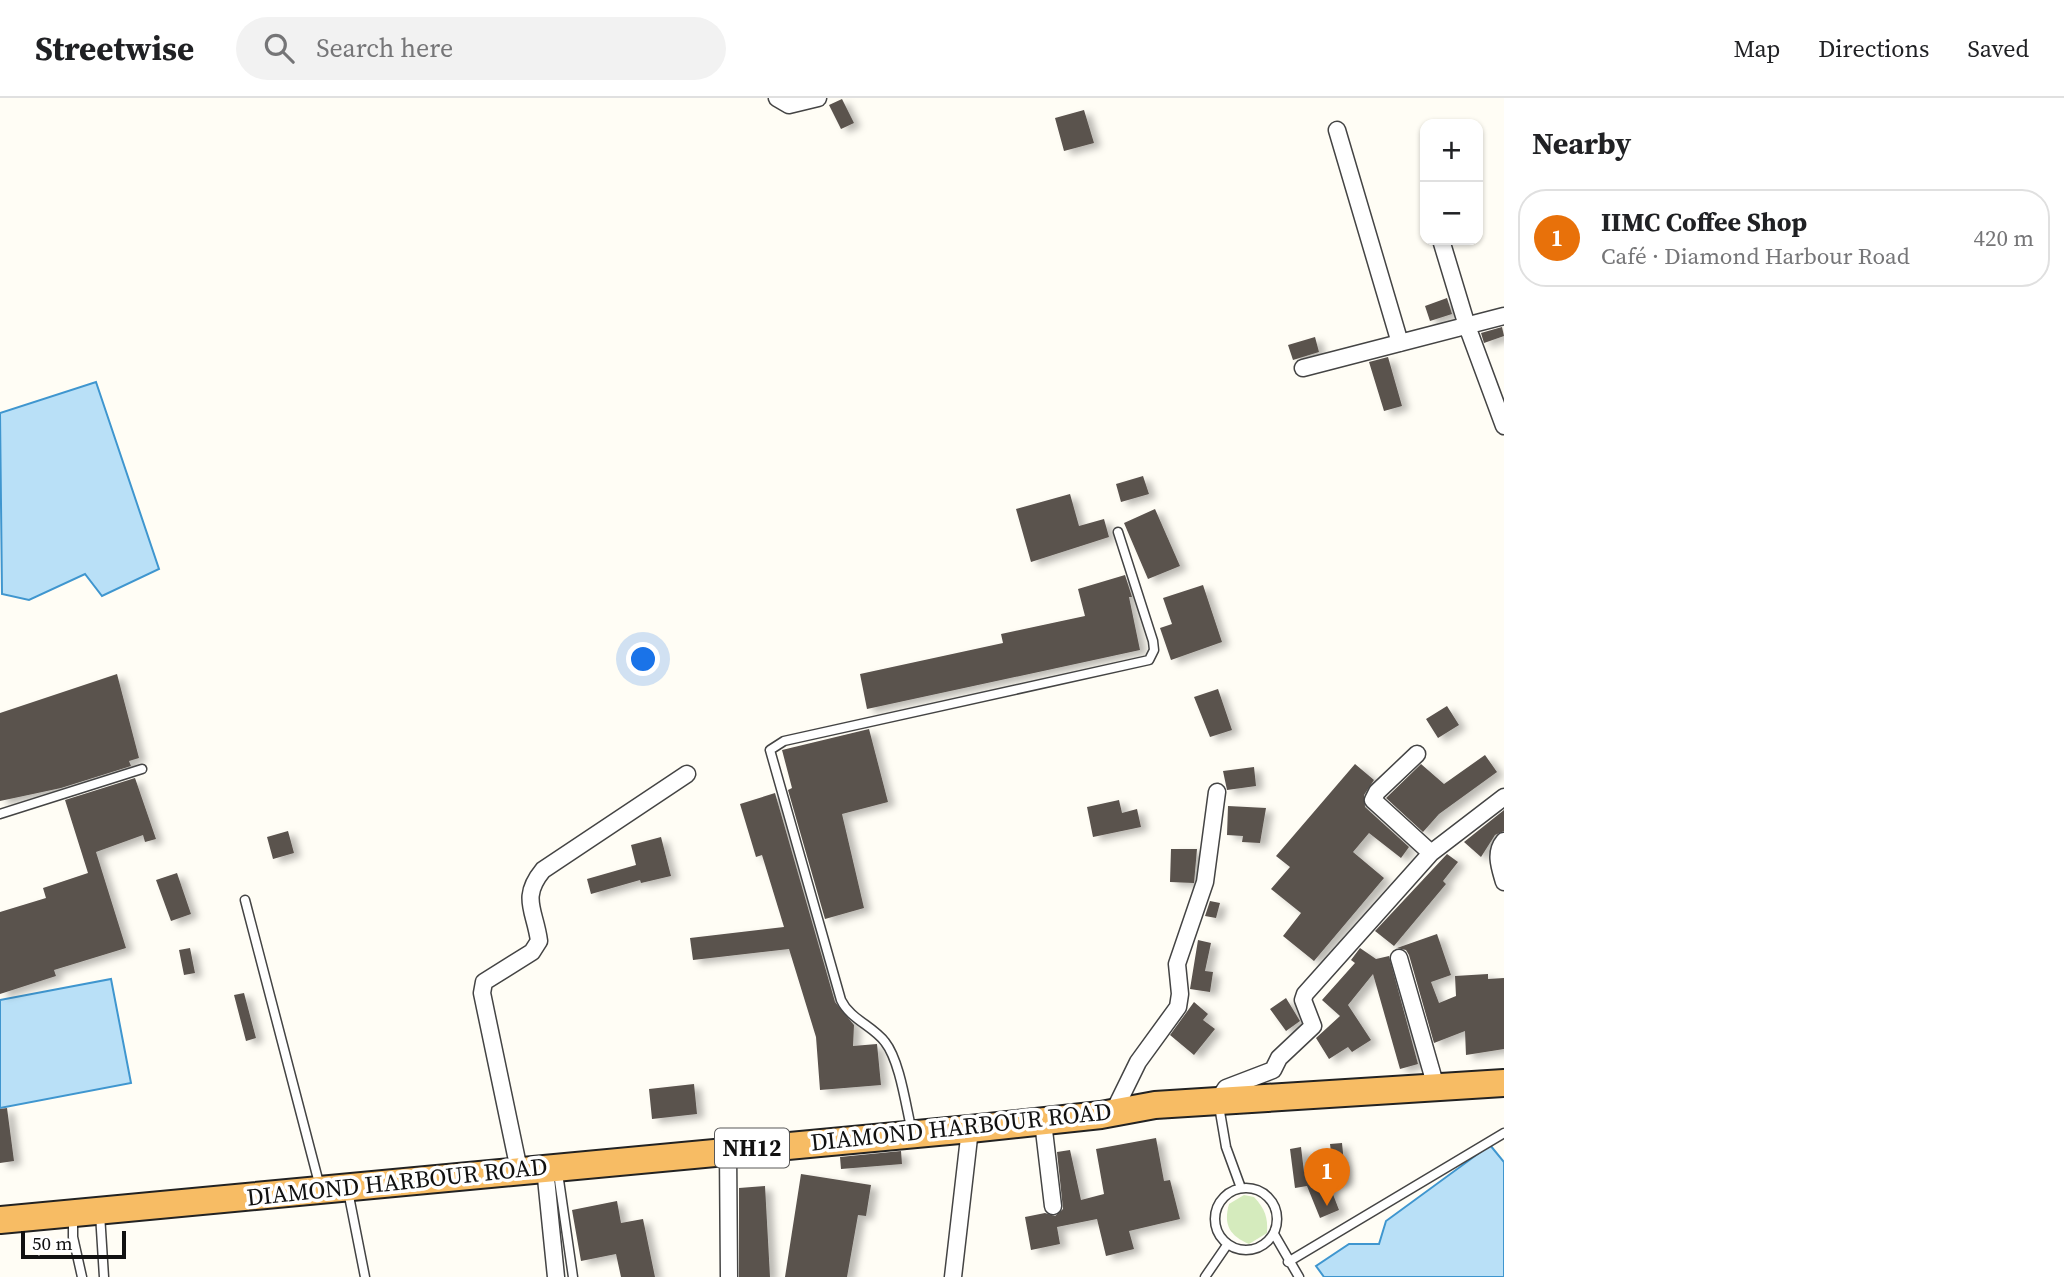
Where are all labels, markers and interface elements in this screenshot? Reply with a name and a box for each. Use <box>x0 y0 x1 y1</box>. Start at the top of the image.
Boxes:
search box <box>236 17 726 80</box>
text: Streetwise <box>35 26 194 71</box>
icon: search <box>260 29 298 67</box>
text: Search here <box>316 30 453 66</box>
text: Map <box>1733 32 1780 65</box>
text: Directions <box>1818 32 1929 65</box>
text: Saved <box>1967 32 2029 65</box>
map controls <box>1420 119 1483 245</box>
button: + <box>1420 119 1483 182</box>
text: Nearby <box>1532 123 1631 164</box>
button: − <box>1420 182 1483 245</box>
text: IIMC Coffee Shop <box>1601 204 1807 240</box>
text: 1 <box>1551 222 1563 254</box>
text: 420 m <box>1973 222 2034 254</box>
text: Café · Diamond Harbour Road <box>1601 240 1910 272</box>
your location <box>626 642 660 676</box>
street label: DIAMOND HARBOUR ROAD <box>809 1094 1113 1159</box>
road number: NH12 <box>715 1128 789 1168</box>
pin: 1 <box>1304 1148 1350 1206</box>
street label: DIAMOND HARBOUR ROAD <box>245 1149 549 1214</box>
scale bar <box>21 1228 126 1260</box>
text: 50 m <box>32 1230 73 1256</box>

